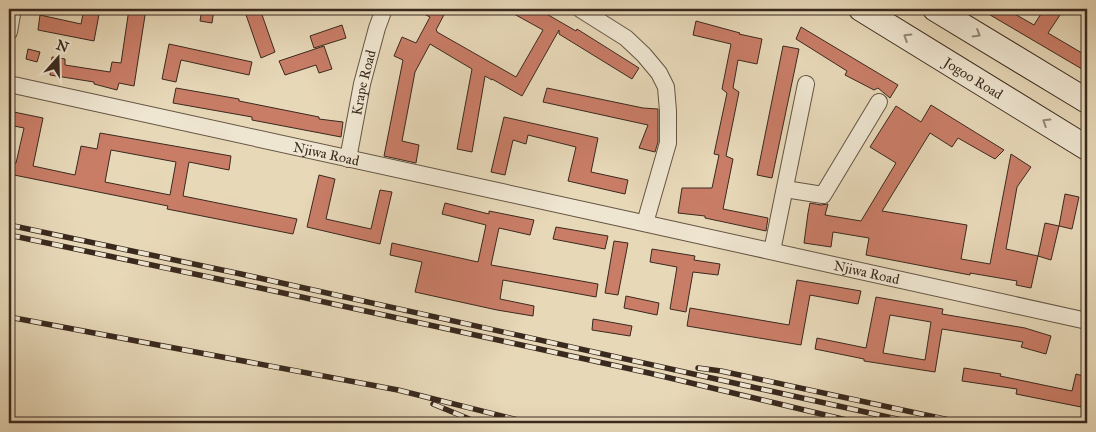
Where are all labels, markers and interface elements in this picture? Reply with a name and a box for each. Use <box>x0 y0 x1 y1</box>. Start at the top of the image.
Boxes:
one-way arrow <box>971 27 980 37</box>
north arrow <box>32 32 82 82</box>
one-way arrow <box>904 34 913 44</box>
text: N <box>54 36 71 56</box>
street label: Krape Road <box>348 48 379 117</box>
street label: Jogoo Road <box>939 52 1006 103</box>
one-way arrow <box>1042 119 1051 129</box>
street label: Njiwa Road <box>292 138 361 169</box>
street label: Njiwa Road <box>832 257 901 288</box>

